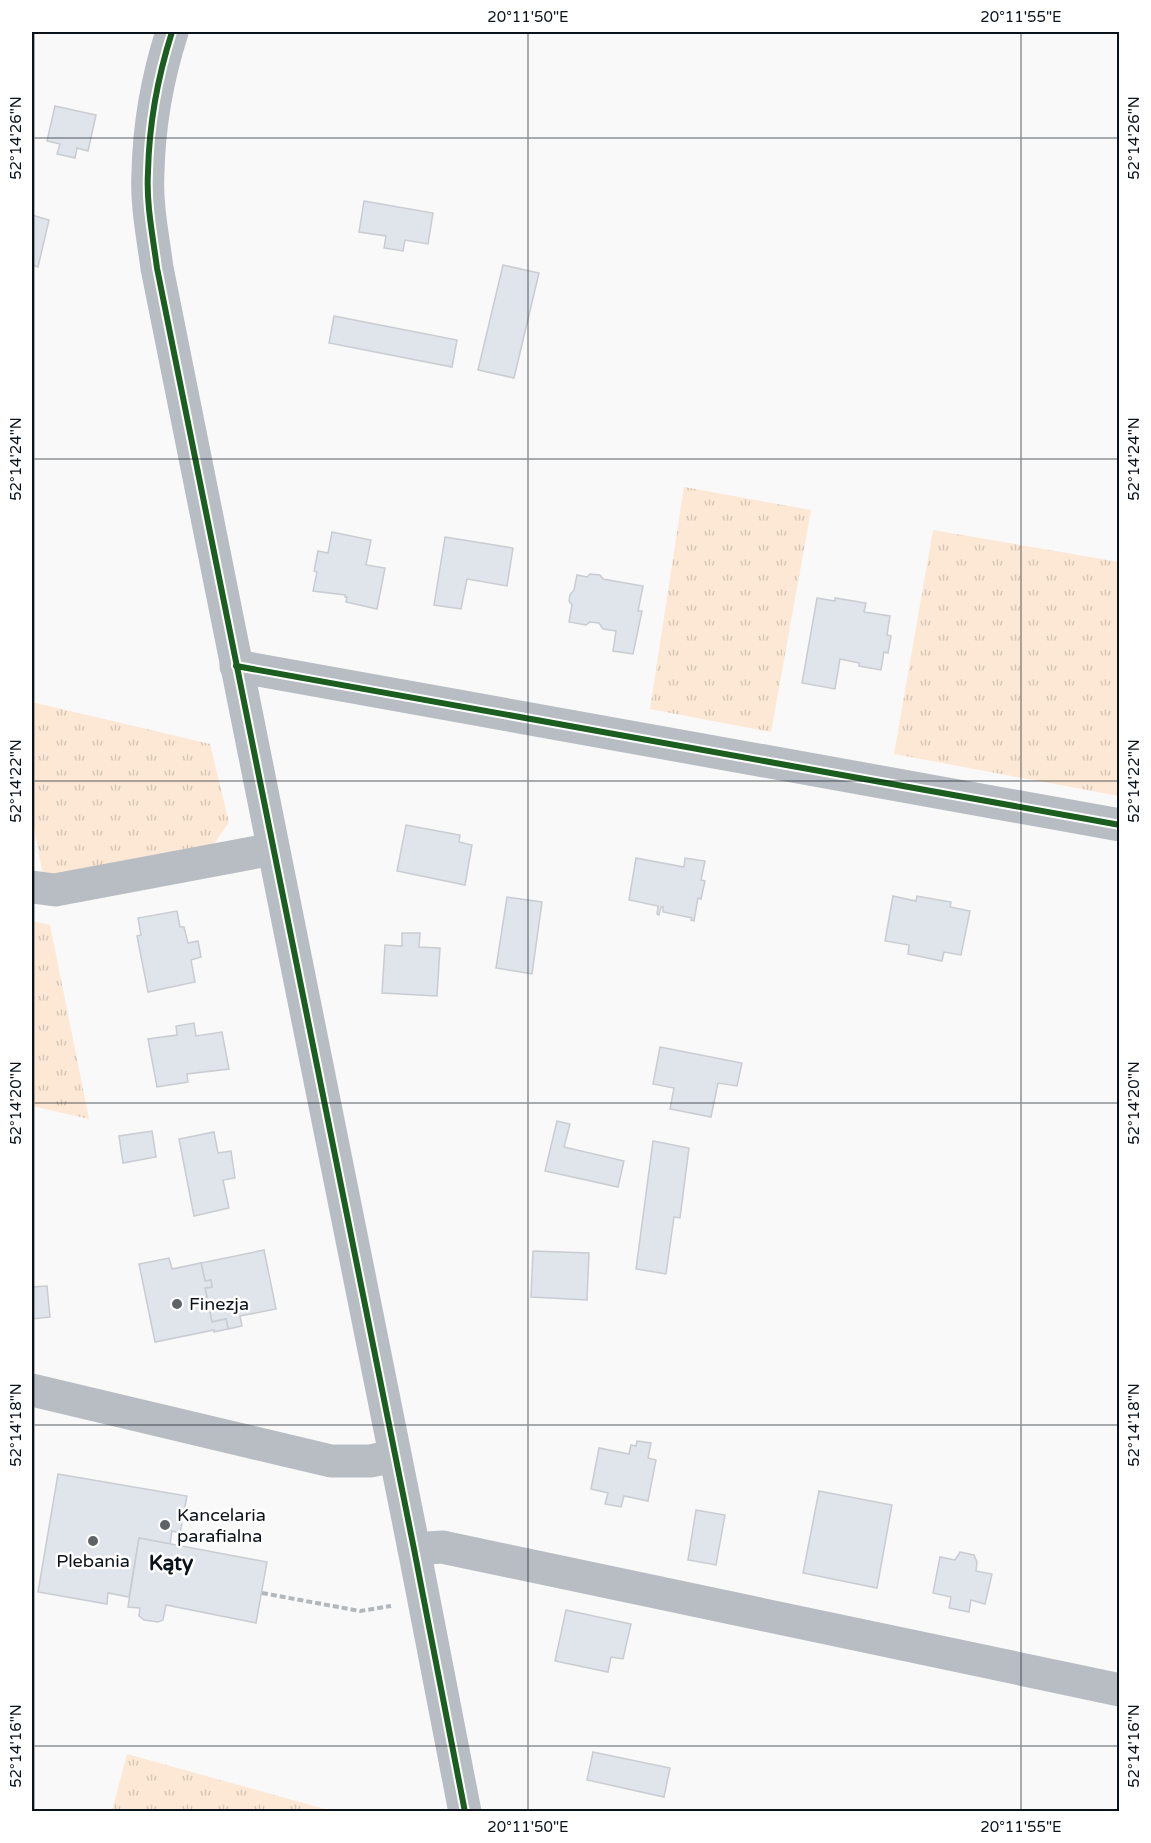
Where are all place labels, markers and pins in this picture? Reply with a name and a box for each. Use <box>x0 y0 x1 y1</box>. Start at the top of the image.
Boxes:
place label: Finezja <box>189 1293 249 1315</box>
marker: Finezja <box>170 1297 184 1311</box>
place label: Kancelaria parafialna <box>177 1504 266 1547</box>
marker: Kancelaria parafialna <box>158 1518 172 1532</box>
marker: Plebania <box>86 1534 100 1548</box>
place label: Plebania <box>56 1550 130 1572</box>

